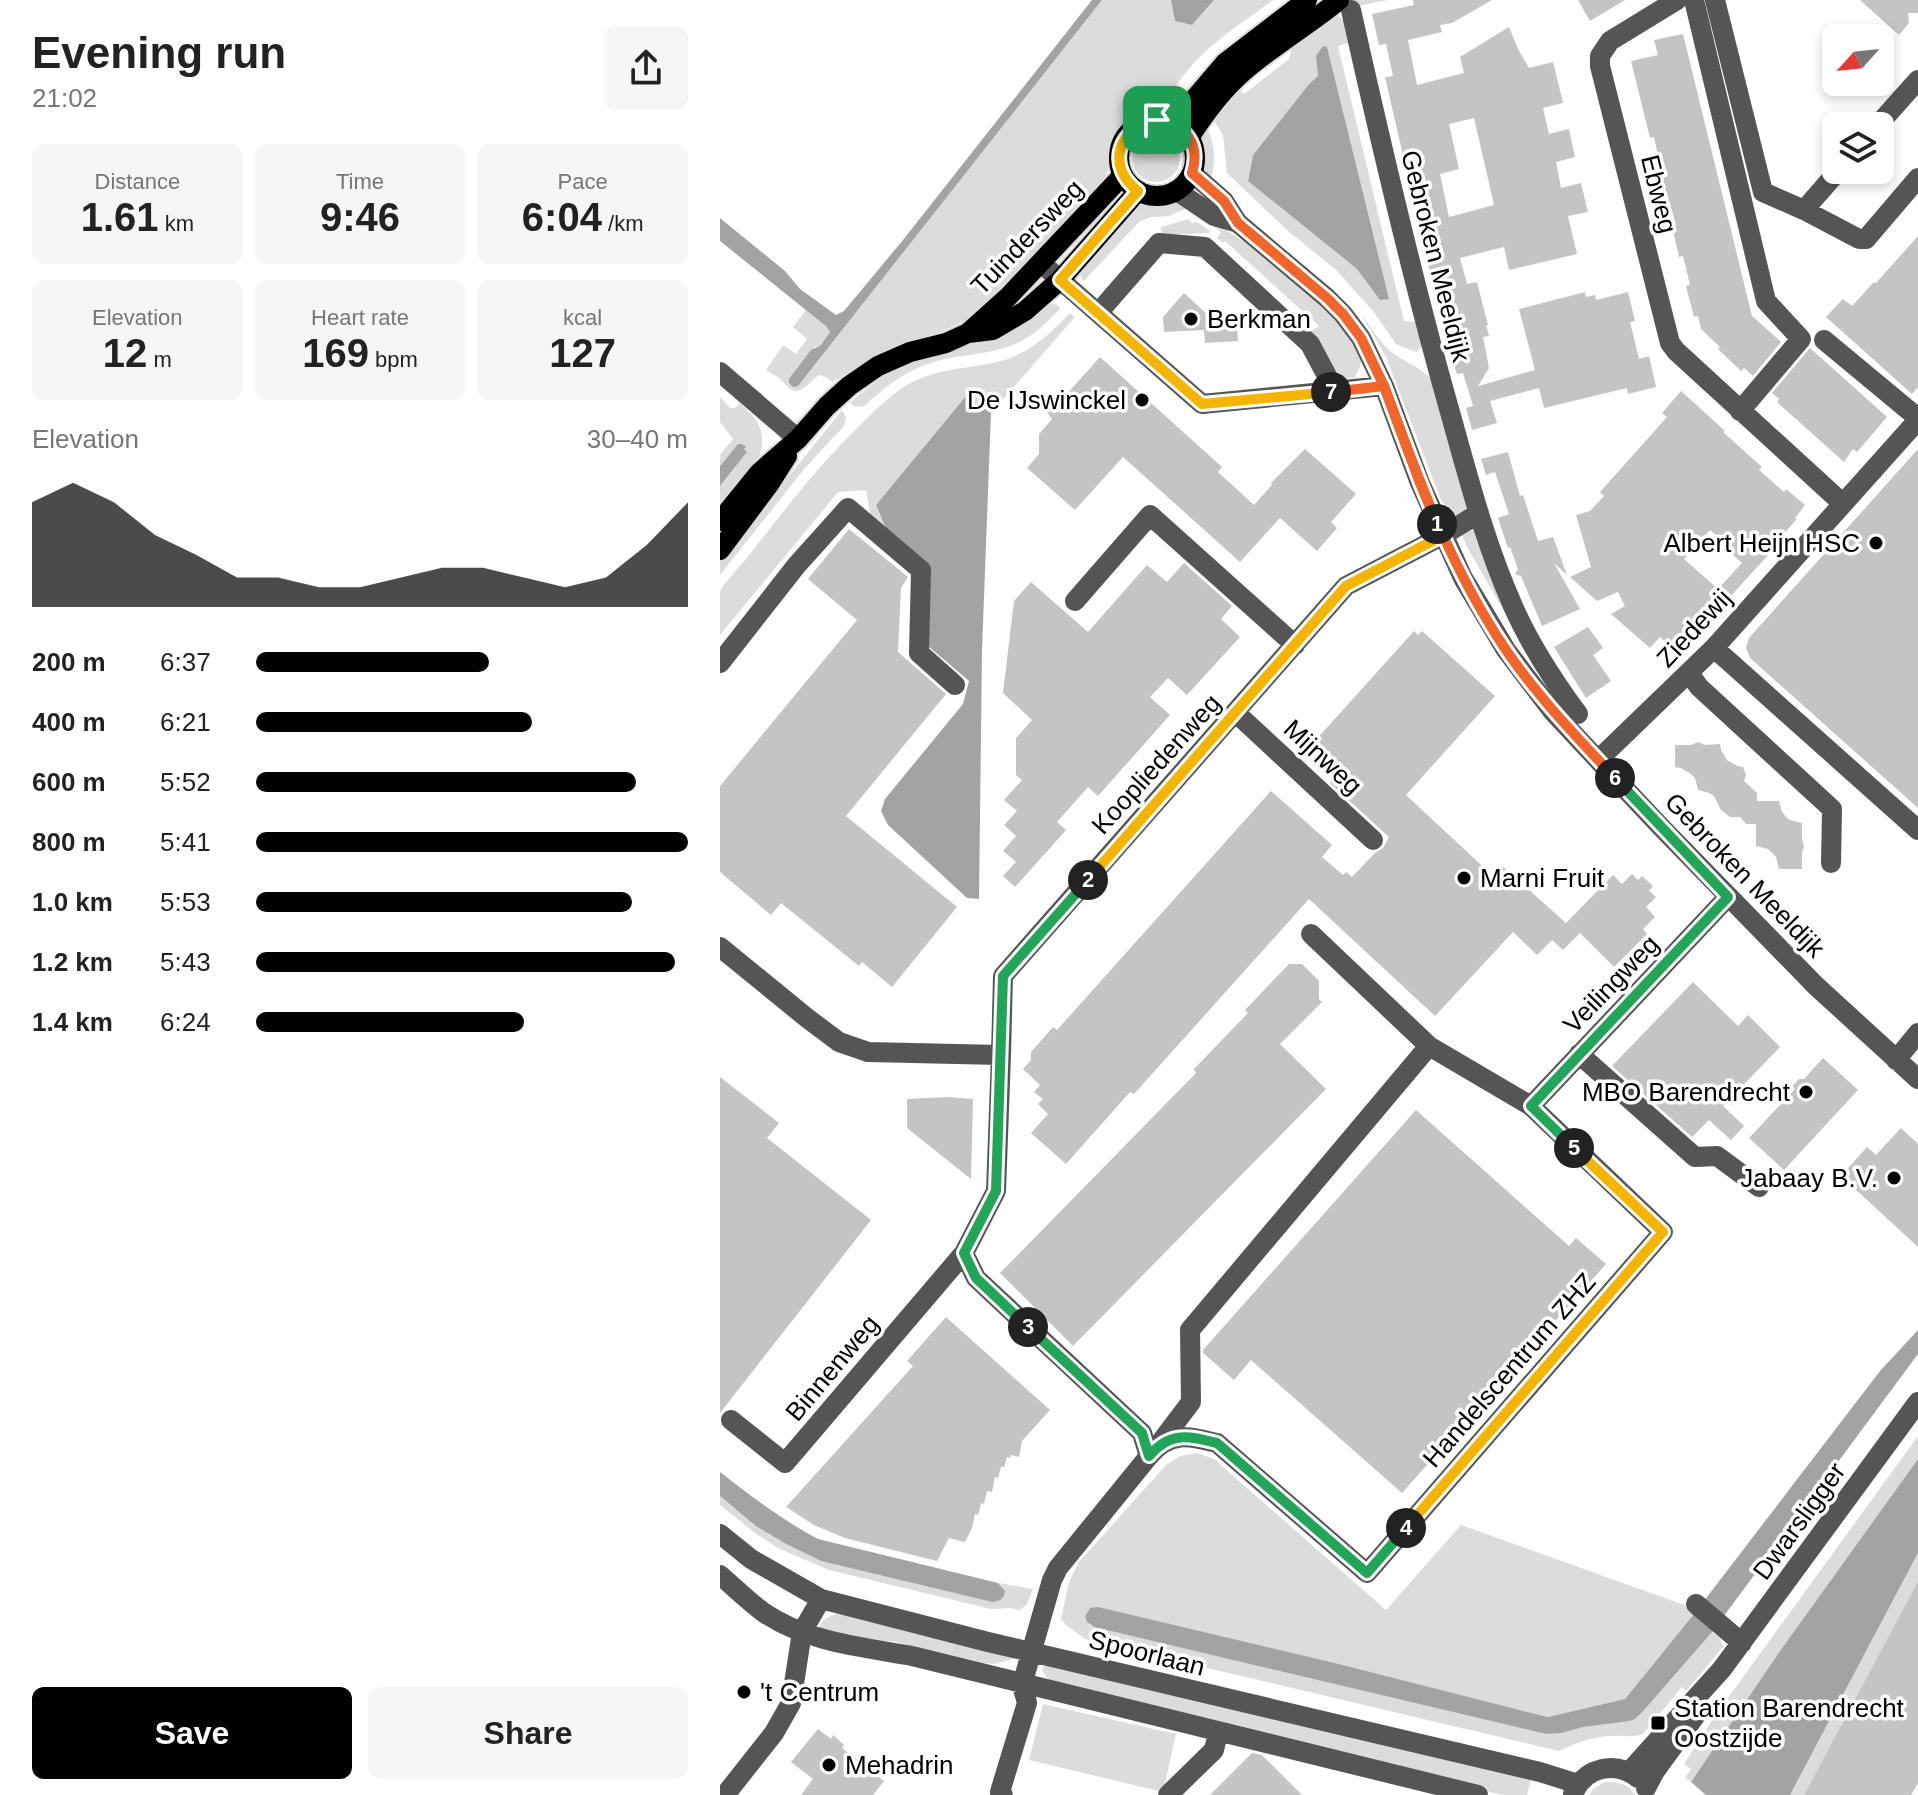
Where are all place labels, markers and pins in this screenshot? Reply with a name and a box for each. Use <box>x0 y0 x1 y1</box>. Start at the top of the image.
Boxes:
pin <box>1123 86 1191 154</box>
place label: Berkman <box>1207 304 1311 334</box>
marker: Berkman <box>1182 310 1200 328</box>
pin: 7 <box>1311 372 1351 412</box>
place label: De IJswinckel <box>967 385 1126 415</box>
marker: De IJswinckel <box>1133 391 1151 409</box>
pin: 1 <box>1417 504 1457 544</box>
place label: Albert Heijn HSC <box>1663 528 1860 558</box>
marker: Albert Heijn HSC <box>1867 534 1885 552</box>
pin: 6 <box>1595 758 1635 798</box>
pin: 2 <box>1068 860 1108 900</box>
place label: Marni Fruit <box>1480 863 1605 893</box>
marker: Marni Fruit <box>1455 869 1473 887</box>
place label: MBO Barendrecht <box>1582 1077 1791 1107</box>
marker: MBO Barendrecht <box>1797 1083 1815 1101</box>
pin: 5 <box>1554 1128 1594 1168</box>
place label: Jabaay B.V. <box>1740 1163 1878 1193</box>
marker: Jabaay B.V. <box>1885 1169 1903 1187</box>
pin: 3 <box>1008 1307 1048 1347</box>
pin: 4 <box>1386 1508 1426 1548</box>
place label: 't Centrum <box>760 1677 879 1707</box>
marker: 't Centrum <box>735 1683 753 1701</box>
place label: Station Barendrecht Oostzijde <box>1674 1693 1905 1753</box>
marker: Station Barendrecht Oostzijde <box>1649 1714 1667 1732</box>
place label: Mehadrin <box>845 1750 953 1780</box>
marker: Mehadrin <box>820 1756 838 1774</box>

